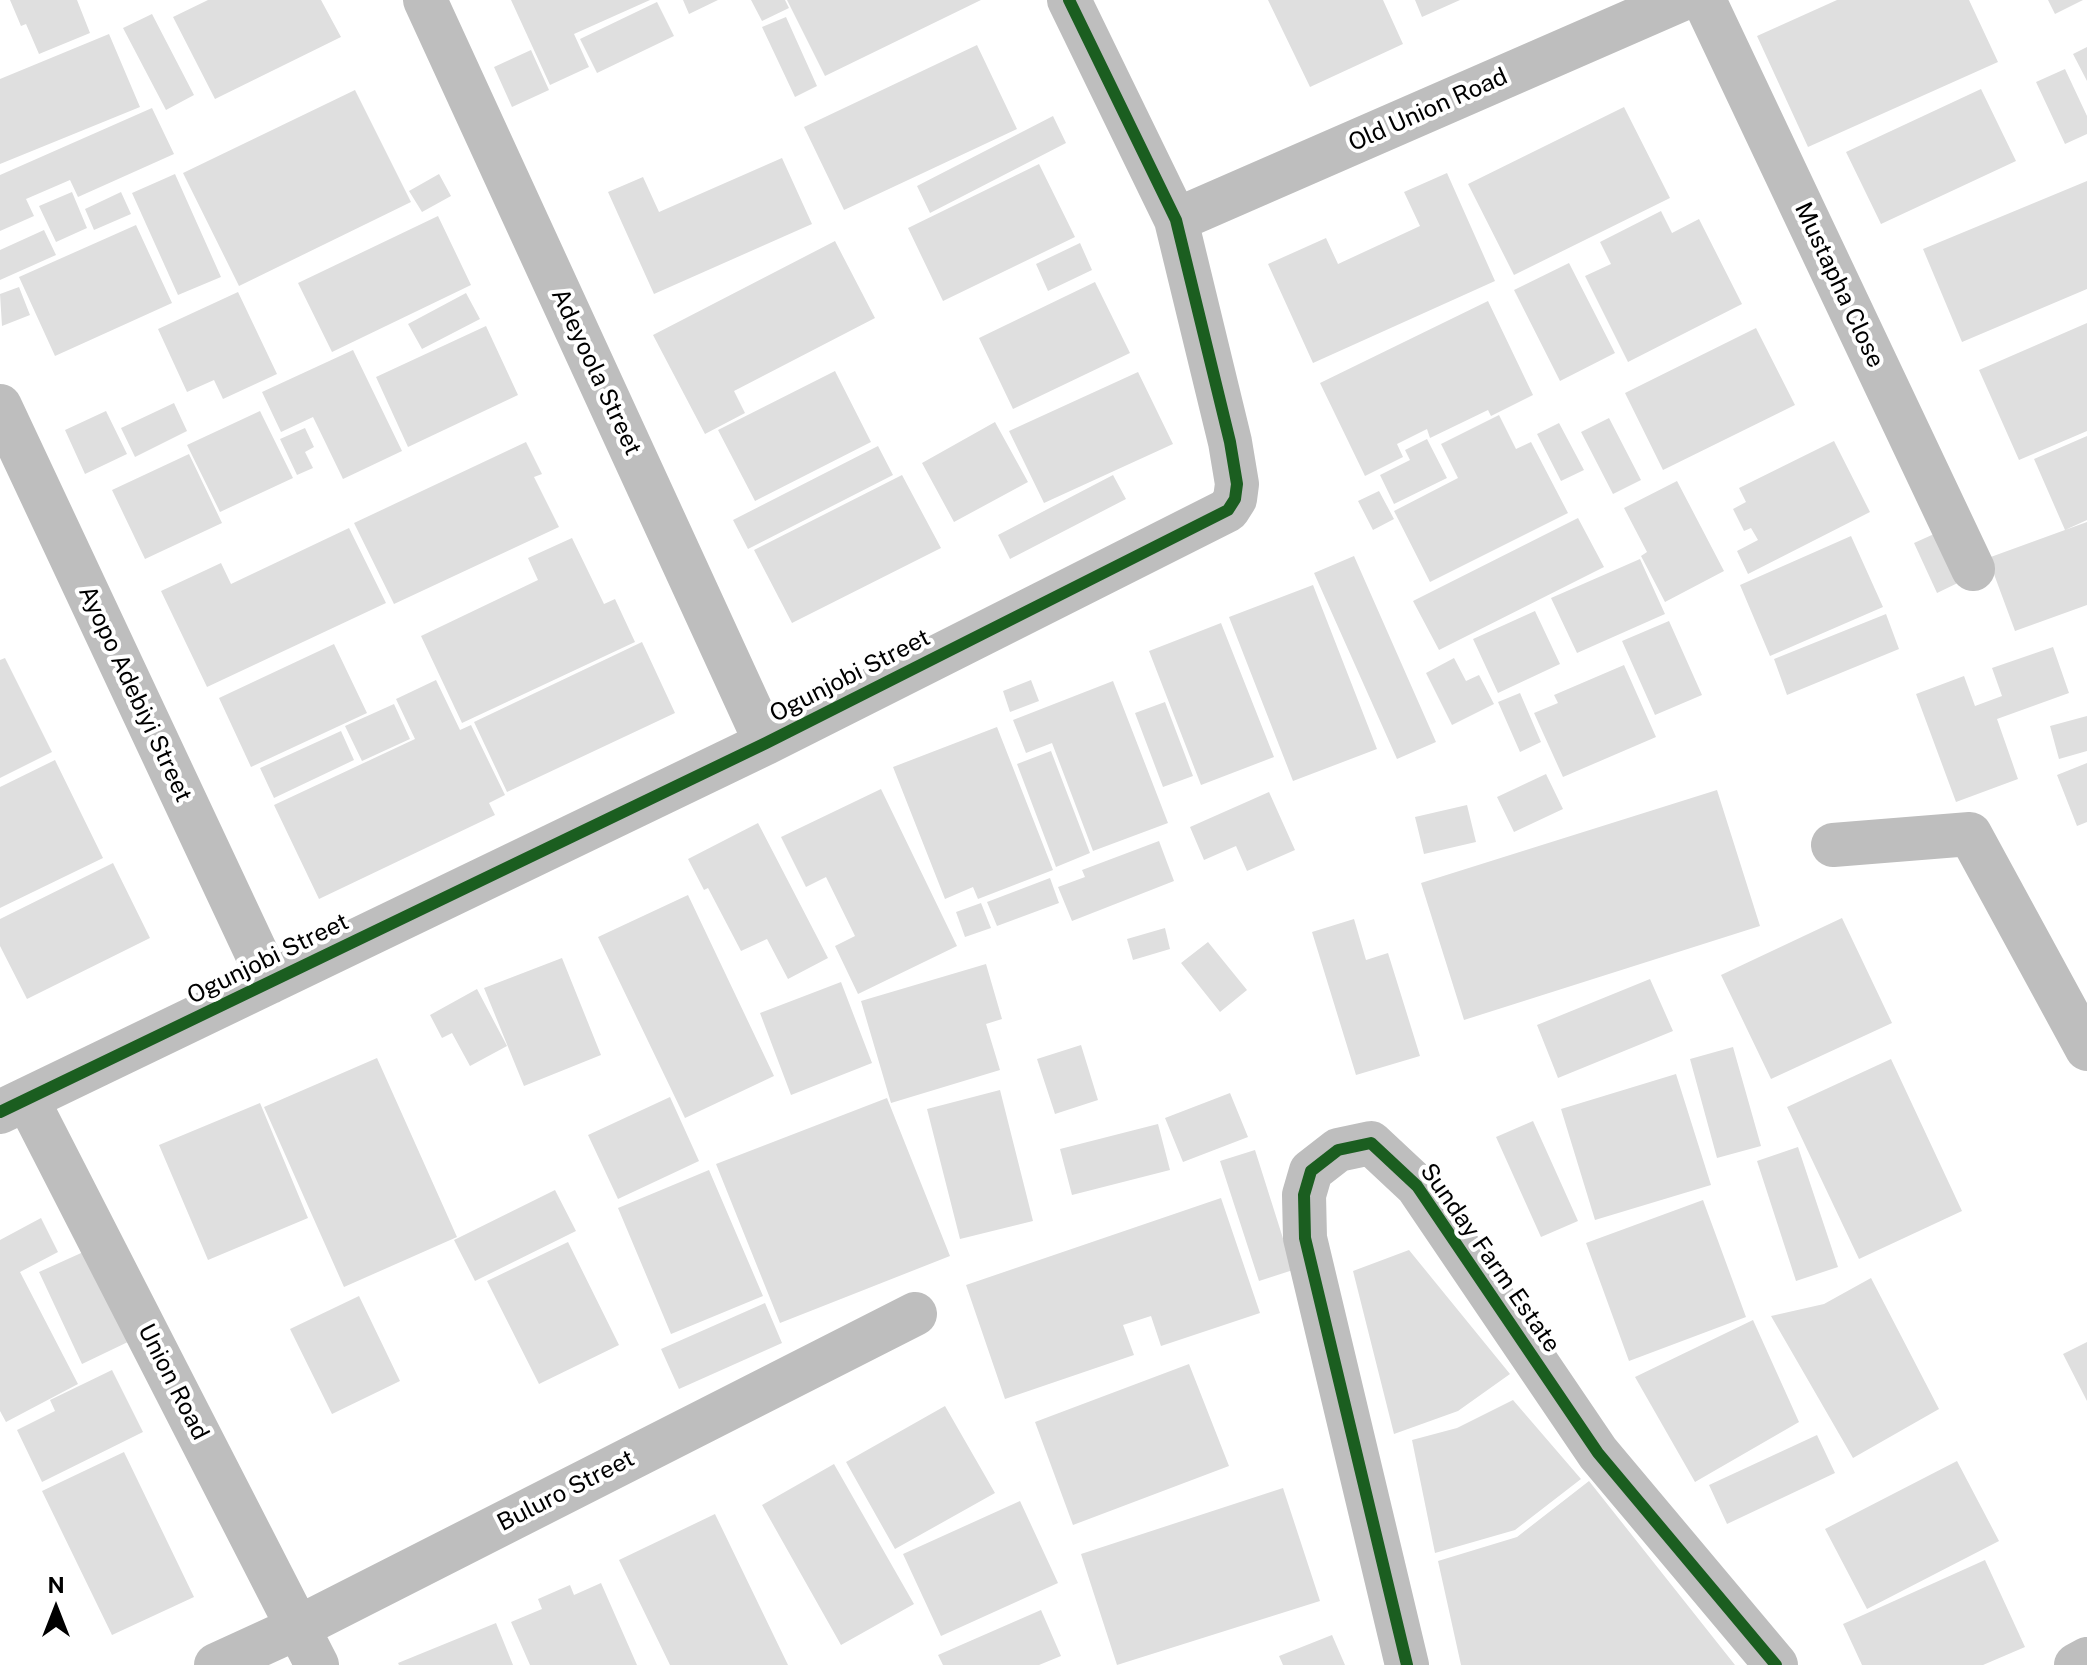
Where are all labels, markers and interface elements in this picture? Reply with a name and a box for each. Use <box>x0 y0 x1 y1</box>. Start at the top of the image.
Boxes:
street label: Old Union Road <box>1344 62 1512 158</box>
street label: Mustapha Close <box>1788 198 1890 372</box>
street label: Adeyoola Street <box>545 284 647 460</box>
street label: Ayopo Adebiyi Street <box>72 581 198 807</box>
street label: Ogunjobi Street <box>765 623 935 729</box>
street label: Ogunjobi Street <box>183 907 353 1011</box>
street label: Sunday Farm Estate <box>1414 1158 1566 1358</box>
street label: Union Road <box>131 1319 215 1445</box>
street label: Buluro Street <box>493 1444 639 1538</box>
north arrow <box>16 1569 96 1649</box>
text: N <box>47 1572 65 1598</box>

